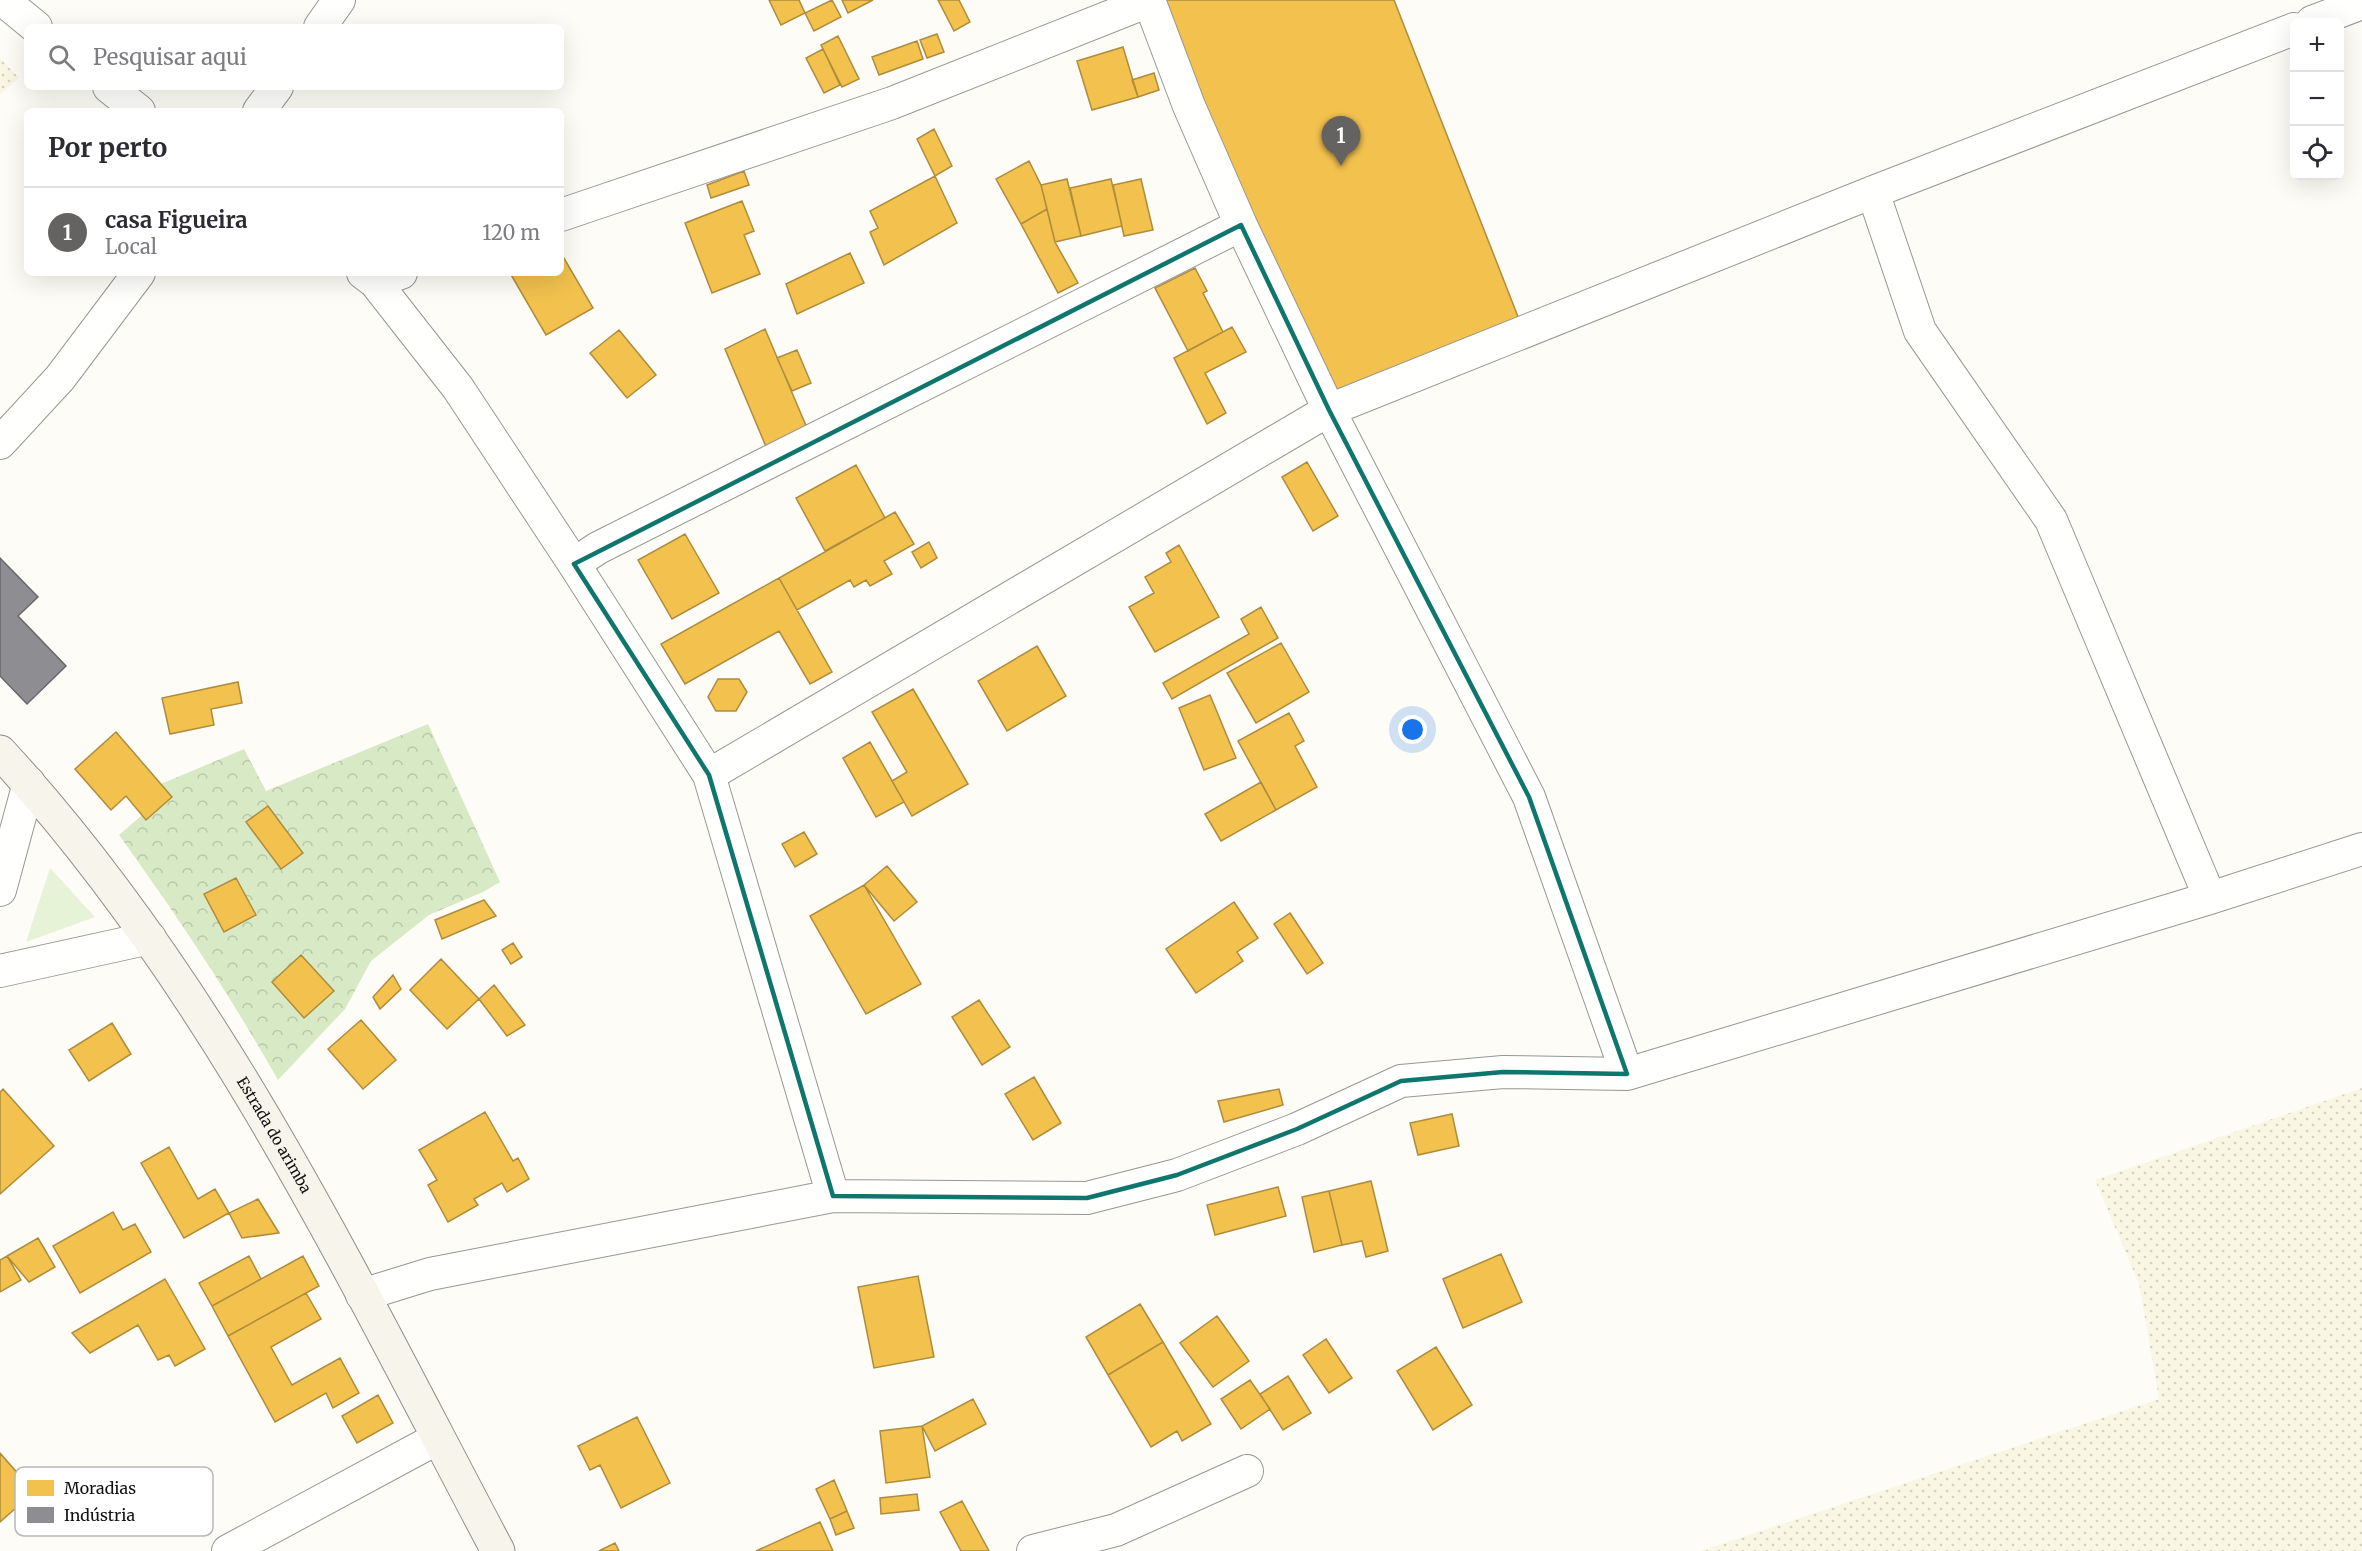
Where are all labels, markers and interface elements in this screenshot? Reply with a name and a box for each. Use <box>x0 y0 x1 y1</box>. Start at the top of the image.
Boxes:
map controls <box>2290 18 2344 180</box>
button: + <box>2290 18 2344 72</box>
search box <box>24 24 564 90</box>
icon: search <box>45 41 78 74</box>
text: Pesquisar aqui <box>93 43 247 71</box>
button: − <box>2290 72 2344 126</box>
pin: 1 <box>1322 116 1360 166</box>
button: locate <box>2290 126 2344 180</box>
text: Por perto <box>48 131 167 164</box>
text: casa Figueira <box>105 206 248 234</box>
text: 1 <box>63 220 72 245</box>
text: 120 m <box>482 220 540 245</box>
text: Local <box>105 234 157 259</box>
your location <box>1398 715 1427 744</box>
street label: Estrada do arimba <box>233 1073 316 1196</box>
legend <box>15 1467 213 1536</box>
text: Moradias <box>64 1478 136 1498</box>
text: Indústria <box>64 1505 135 1525</box>

